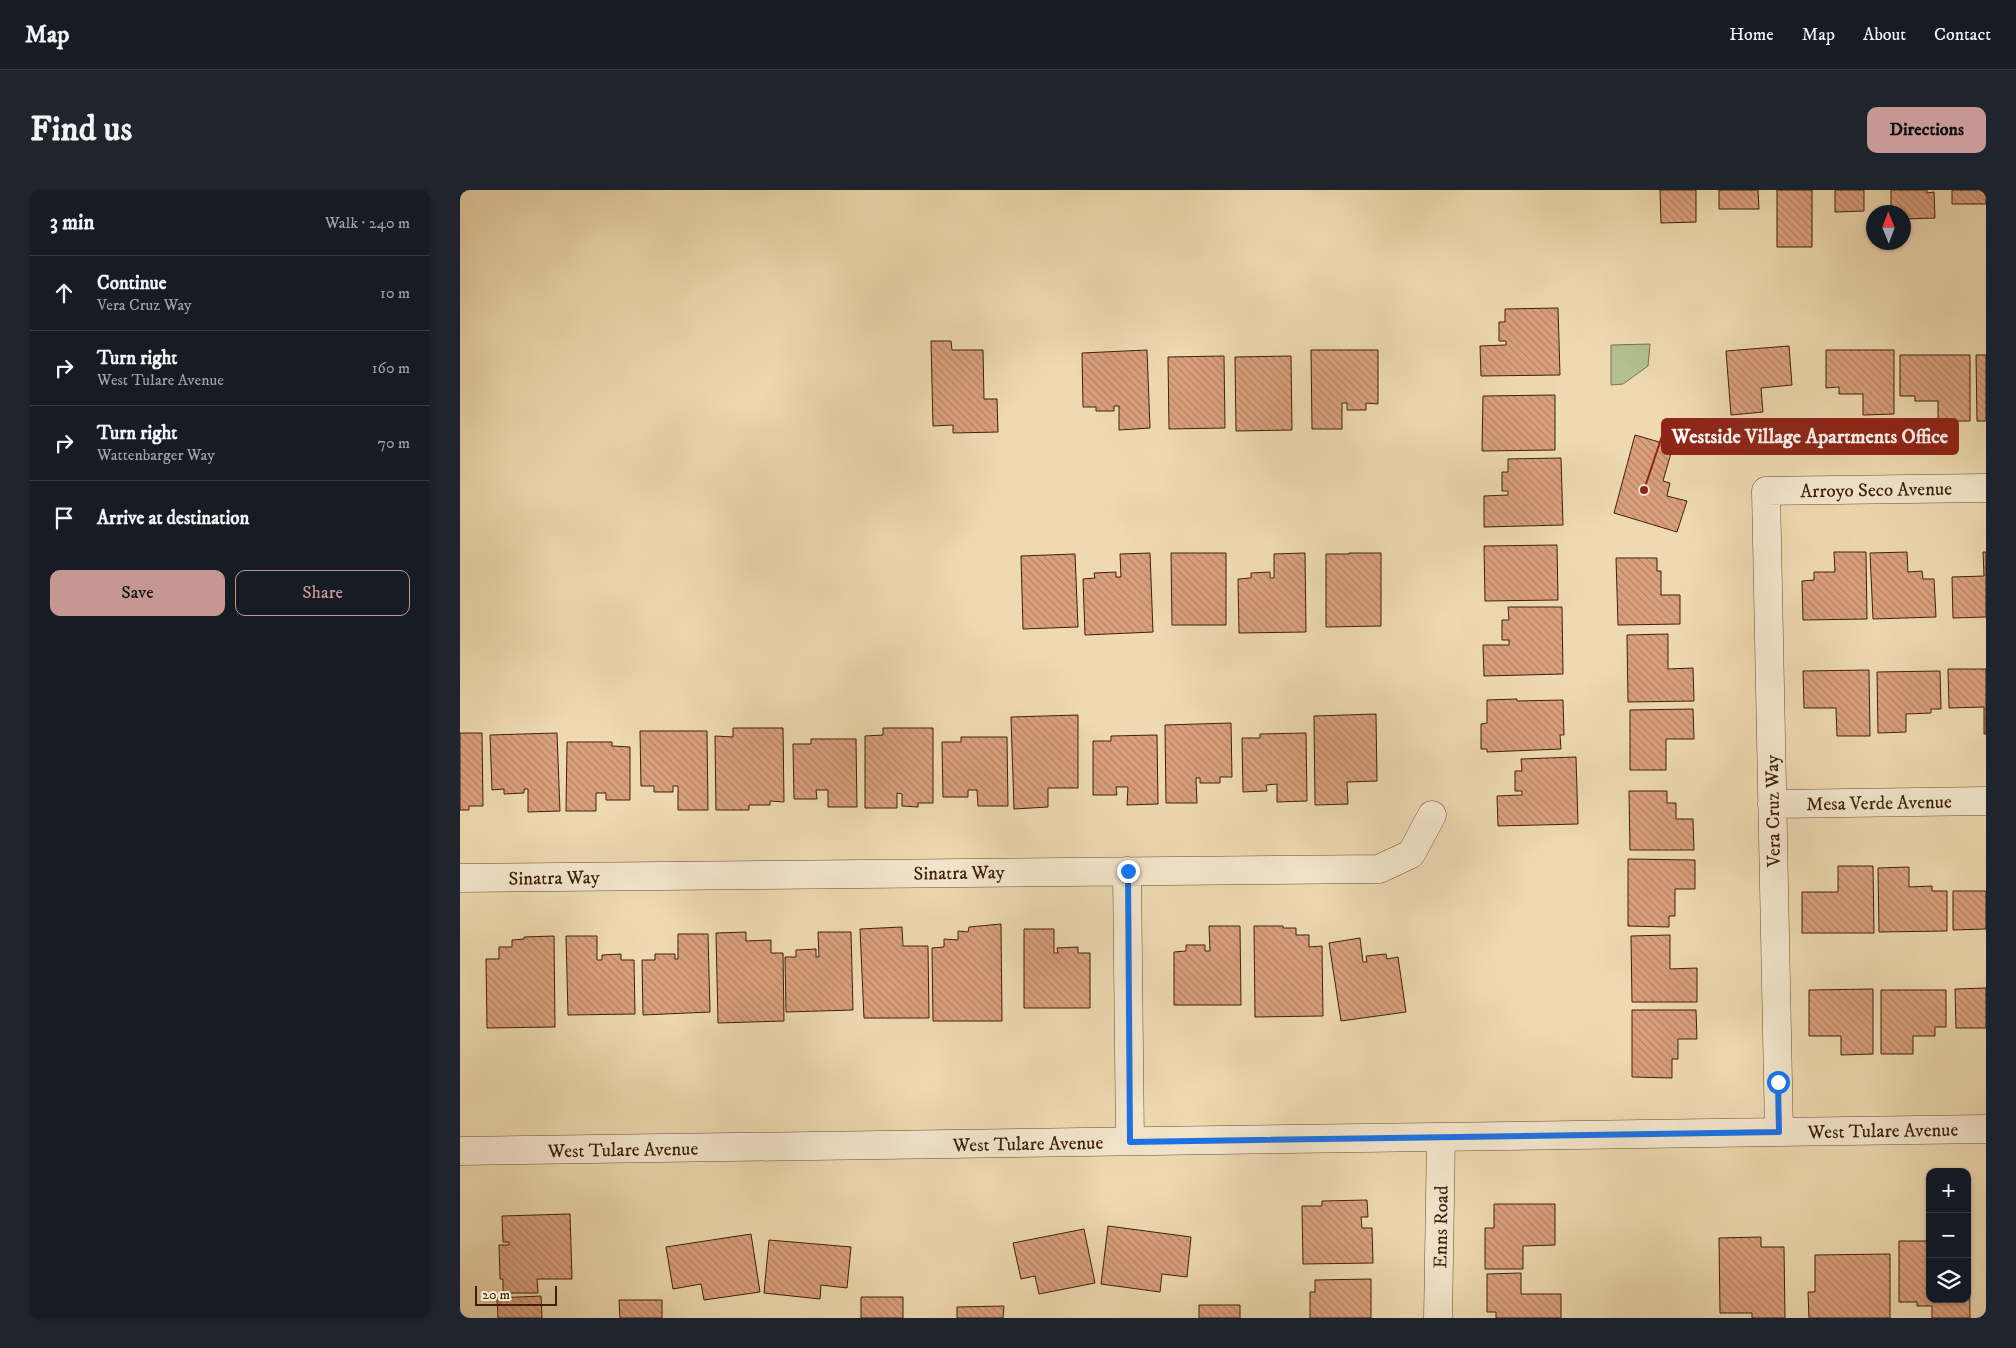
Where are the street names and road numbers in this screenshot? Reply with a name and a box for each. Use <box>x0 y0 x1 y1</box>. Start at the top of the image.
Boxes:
street label: Arroyo Seco Avenue <box>1800 478 1952 503</box>
street label: Vera Cruz Way <box>1761 754 1786 868</box>
street label: Mesa Verde Avenue <box>1806 791 1952 816</box>
street label: Sinatra Way <box>913 861 1006 886</box>
street label: Sinatra Way <box>508 866 601 891</box>
street label: West Tulare Avenue <box>1807 1119 1959 1144</box>
street label: West Tulare Avenue <box>952 1132 1104 1157</box>
street label: West Tulare Avenue <box>547 1138 699 1163</box>
street label: Enns Road <box>1429 1185 1454 1269</box>

